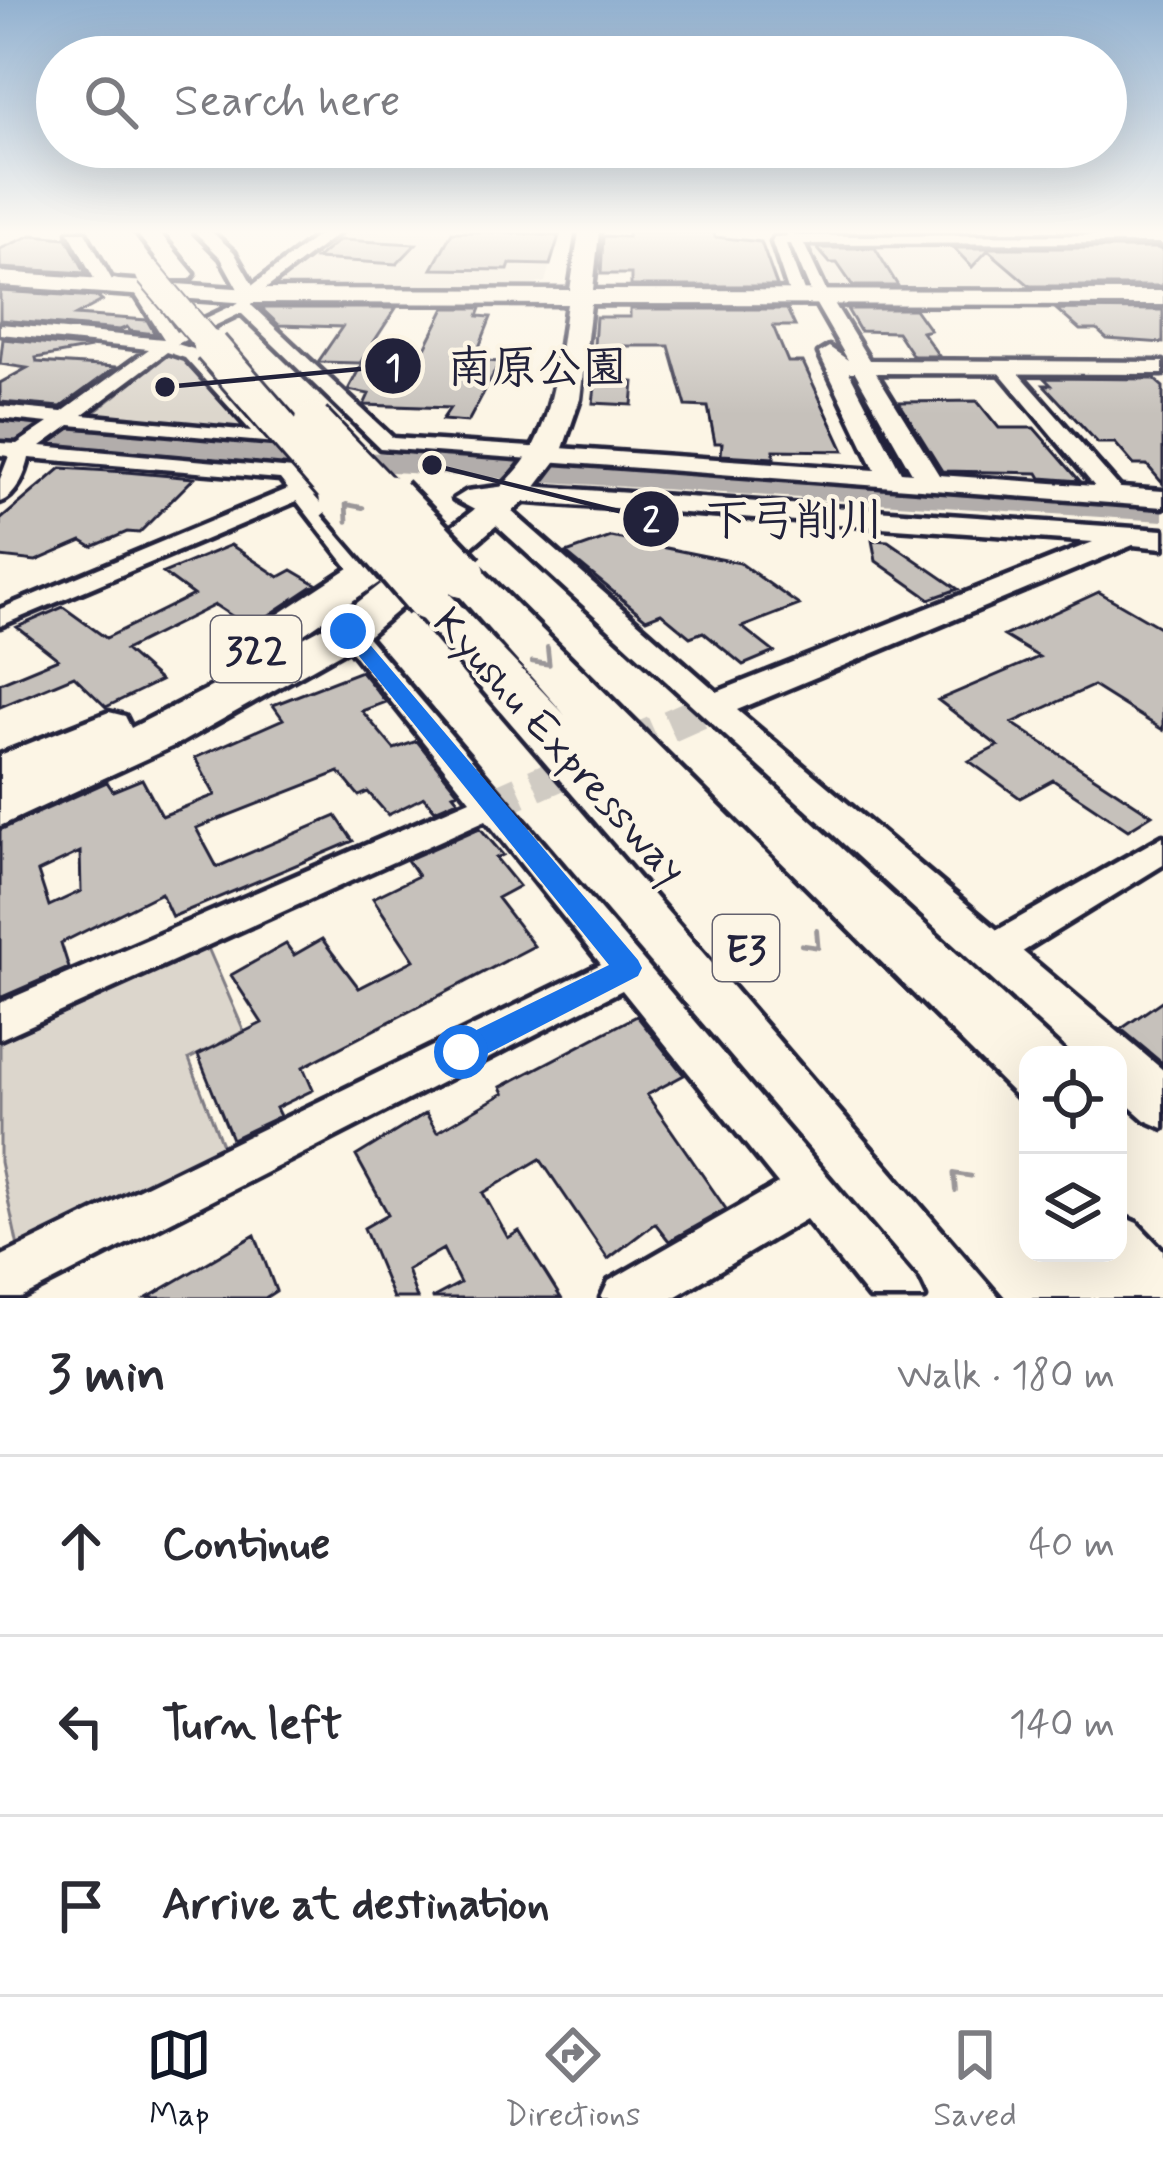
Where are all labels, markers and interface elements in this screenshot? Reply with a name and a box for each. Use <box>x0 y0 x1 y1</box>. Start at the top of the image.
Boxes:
search box <box>36 36 1127 168</box>
icon: search <box>78 69 144 135</box>
text: Search here <box>174 73 401 132</box>
callout: 南原公園 <box>363 326 651 407</box>
text: 南原公園 <box>447 340 627 399</box>
text: 1 <box>385 346 401 393</box>
callout: 下弓削川 <box>621 479 909 560</box>
text: 下弓削川 <box>705 493 885 552</box>
text: 2 <box>642 499 660 546</box>
one-way arrow <box>344 502 365 524</box>
street label: Kyushu Expressway <box>419 597 697 897</box>
route end <box>321 604 375 658</box>
road number: 322 <box>211 616 301 682</box>
one-way arrow <box>530 645 552 667</box>
road number: E3 <box>713 915 779 981</box>
one-way arrow <box>798 928 820 950</box>
route start <box>434 1025 488 1079</box>
map controls <box>1019 1046 1127 1262</box>
button: locate <box>1019 1046 1127 1154</box>
button: layers <box>1019 1154 1127 1262</box>
one-way arrow <box>952 1171 974 1192</box>
text: 3 min <box>48 1343 166 1409</box>
text: Walk · 180 m <box>897 1351 1115 1402</box>
icon: ahead <box>48 1513 114 1579</box>
text: Continue <box>162 1516 330 1575</box>
text: 40 m <box>1028 1520 1115 1571</box>
icon: left <box>48 1693 114 1759</box>
text: Turn left <box>162 1696 342 1755</box>
text: 140 m <box>1009 1700 1115 1751</box>
icon: arrive <box>48 1873 114 1939</box>
text: Arrive at destination <box>162 1876 550 1935</box>
tab: Map <box>146 2022 212 2138</box>
tab: Directions <box>505 2022 641 2138</box>
tab: Saved <box>933 2022 1017 2138</box>

